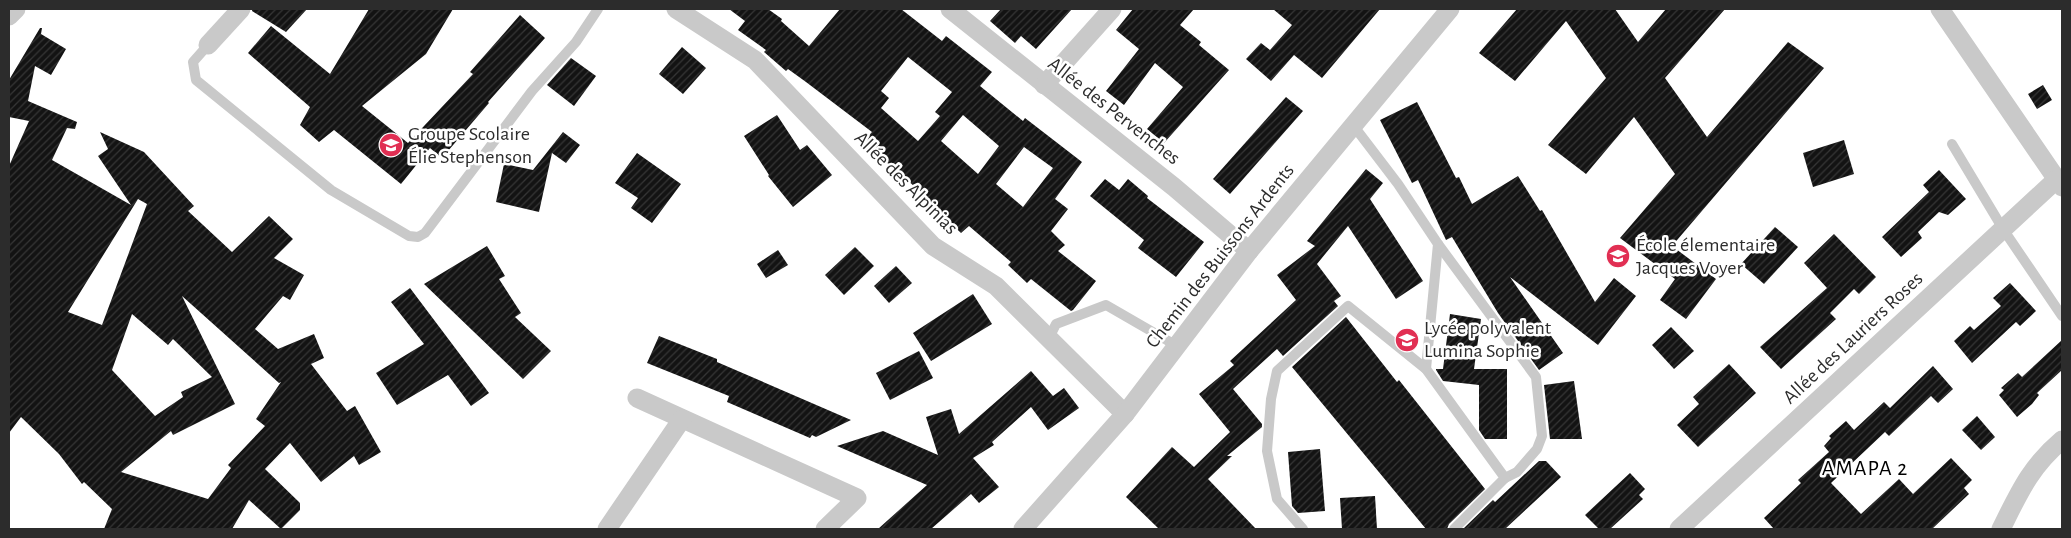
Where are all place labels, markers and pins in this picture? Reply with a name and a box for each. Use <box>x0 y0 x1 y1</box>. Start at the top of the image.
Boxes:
place label: Groupe Scolaire Élie Stephenson <box>408 124 532 167</box>
school or university icon: Groupe Scolaire Élie Stephenson <box>378 132 404 158</box>
place label: École élementaire Jacques Voyer <box>1636 234 1775 278</box>
school or university icon: École élementaire Jacques Voyer <box>1605 243 1631 269</box>
place label: Lycée polyvalent Lumina Sophie <box>1424 318 1552 361</box>
school or university icon: Lycée polyvalent Lumina Sophie <box>1394 327 1420 353</box>

